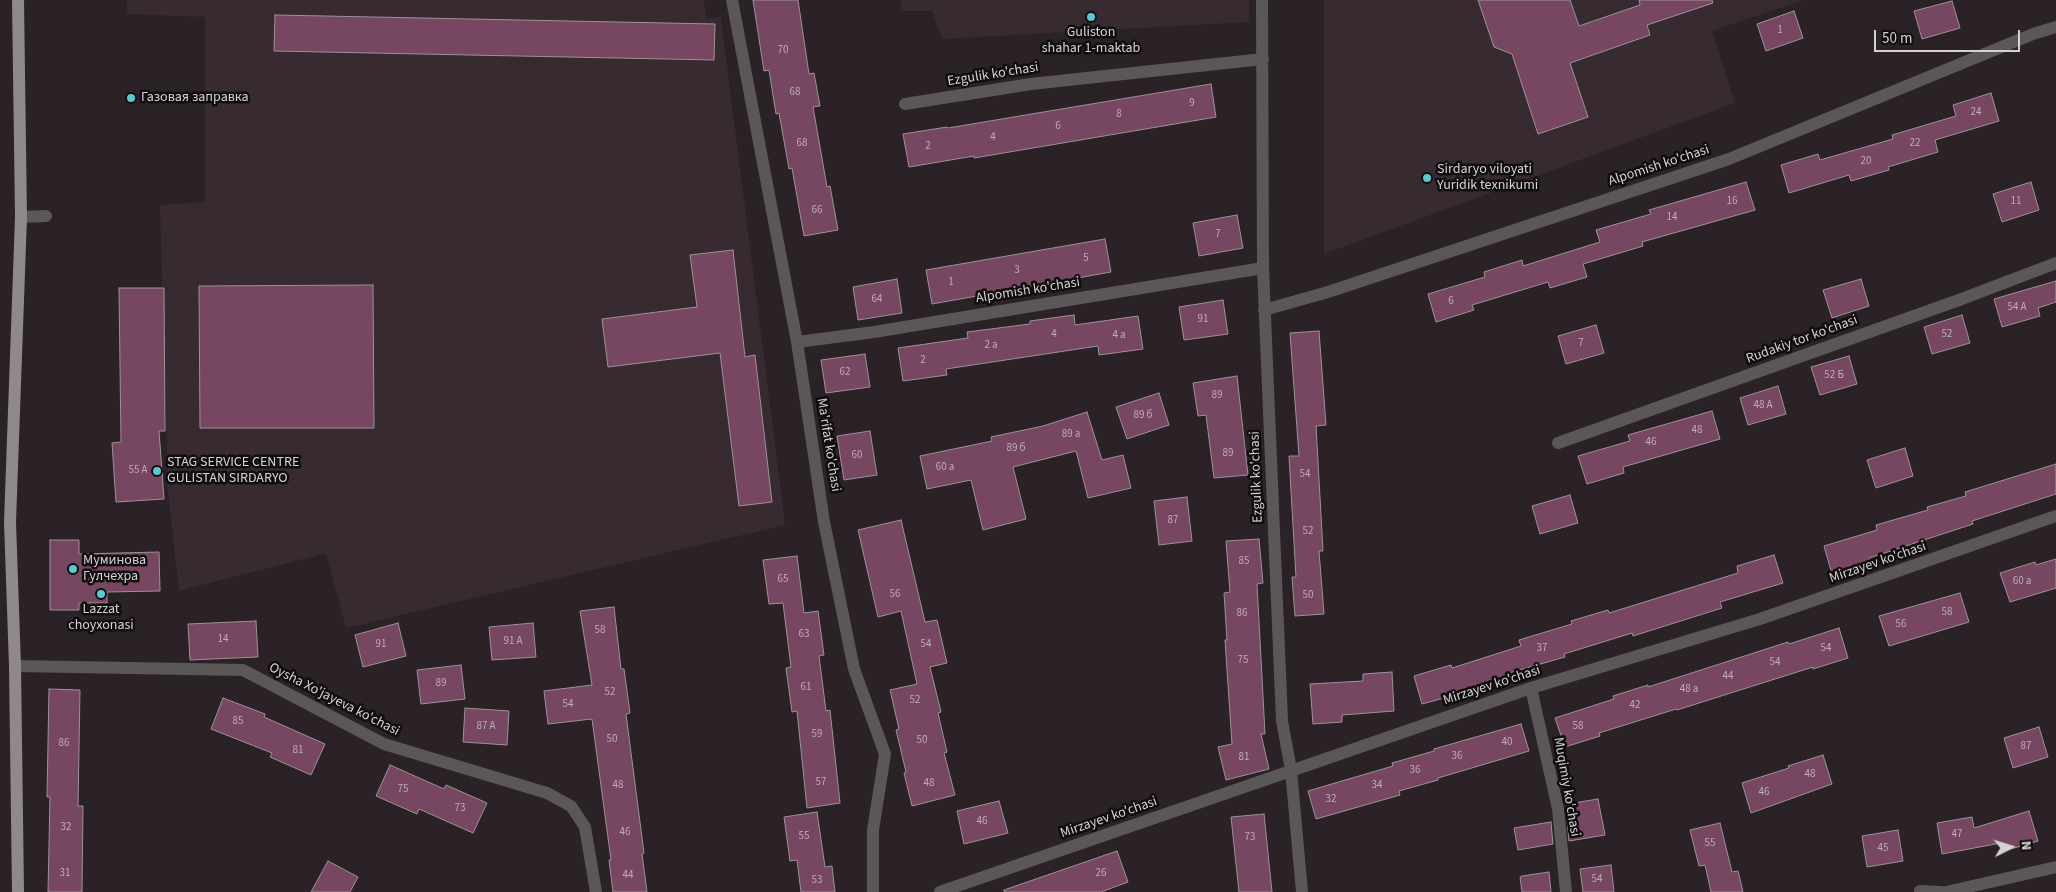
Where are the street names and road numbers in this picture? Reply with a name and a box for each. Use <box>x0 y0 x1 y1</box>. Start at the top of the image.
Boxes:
street label: Ezgulik ko'chasi <box>946 60 1040 90</box>
street label: Alpomish ko'chasi <box>1606 142 1712 190</box>
street label: Alpomish ko'chasi <box>975 274 1081 308</box>
street label: Rudakiy tor ko'chasi <box>1744 312 1860 368</box>
street label: Ma'rifat ko'chasi <box>812 397 844 493</box>
street label: Ezgulik ko'chasi <box>1247 431 1267 523</box>
street label: Mirzayev ko'chasi <box>1827 539 1929 587</box>
street label: Oysha Xo'jayeva ko'chasi <box>266 660 402 740</box>
street label: Mirzayev ko'chasi <box>1441 662 1543 710</box>
street label: Muqimiy ko'chasi <box>1549 736 1583 838</box>
street label: Mirzayev ko'chasi <box>1058 794 1160 842</box>

